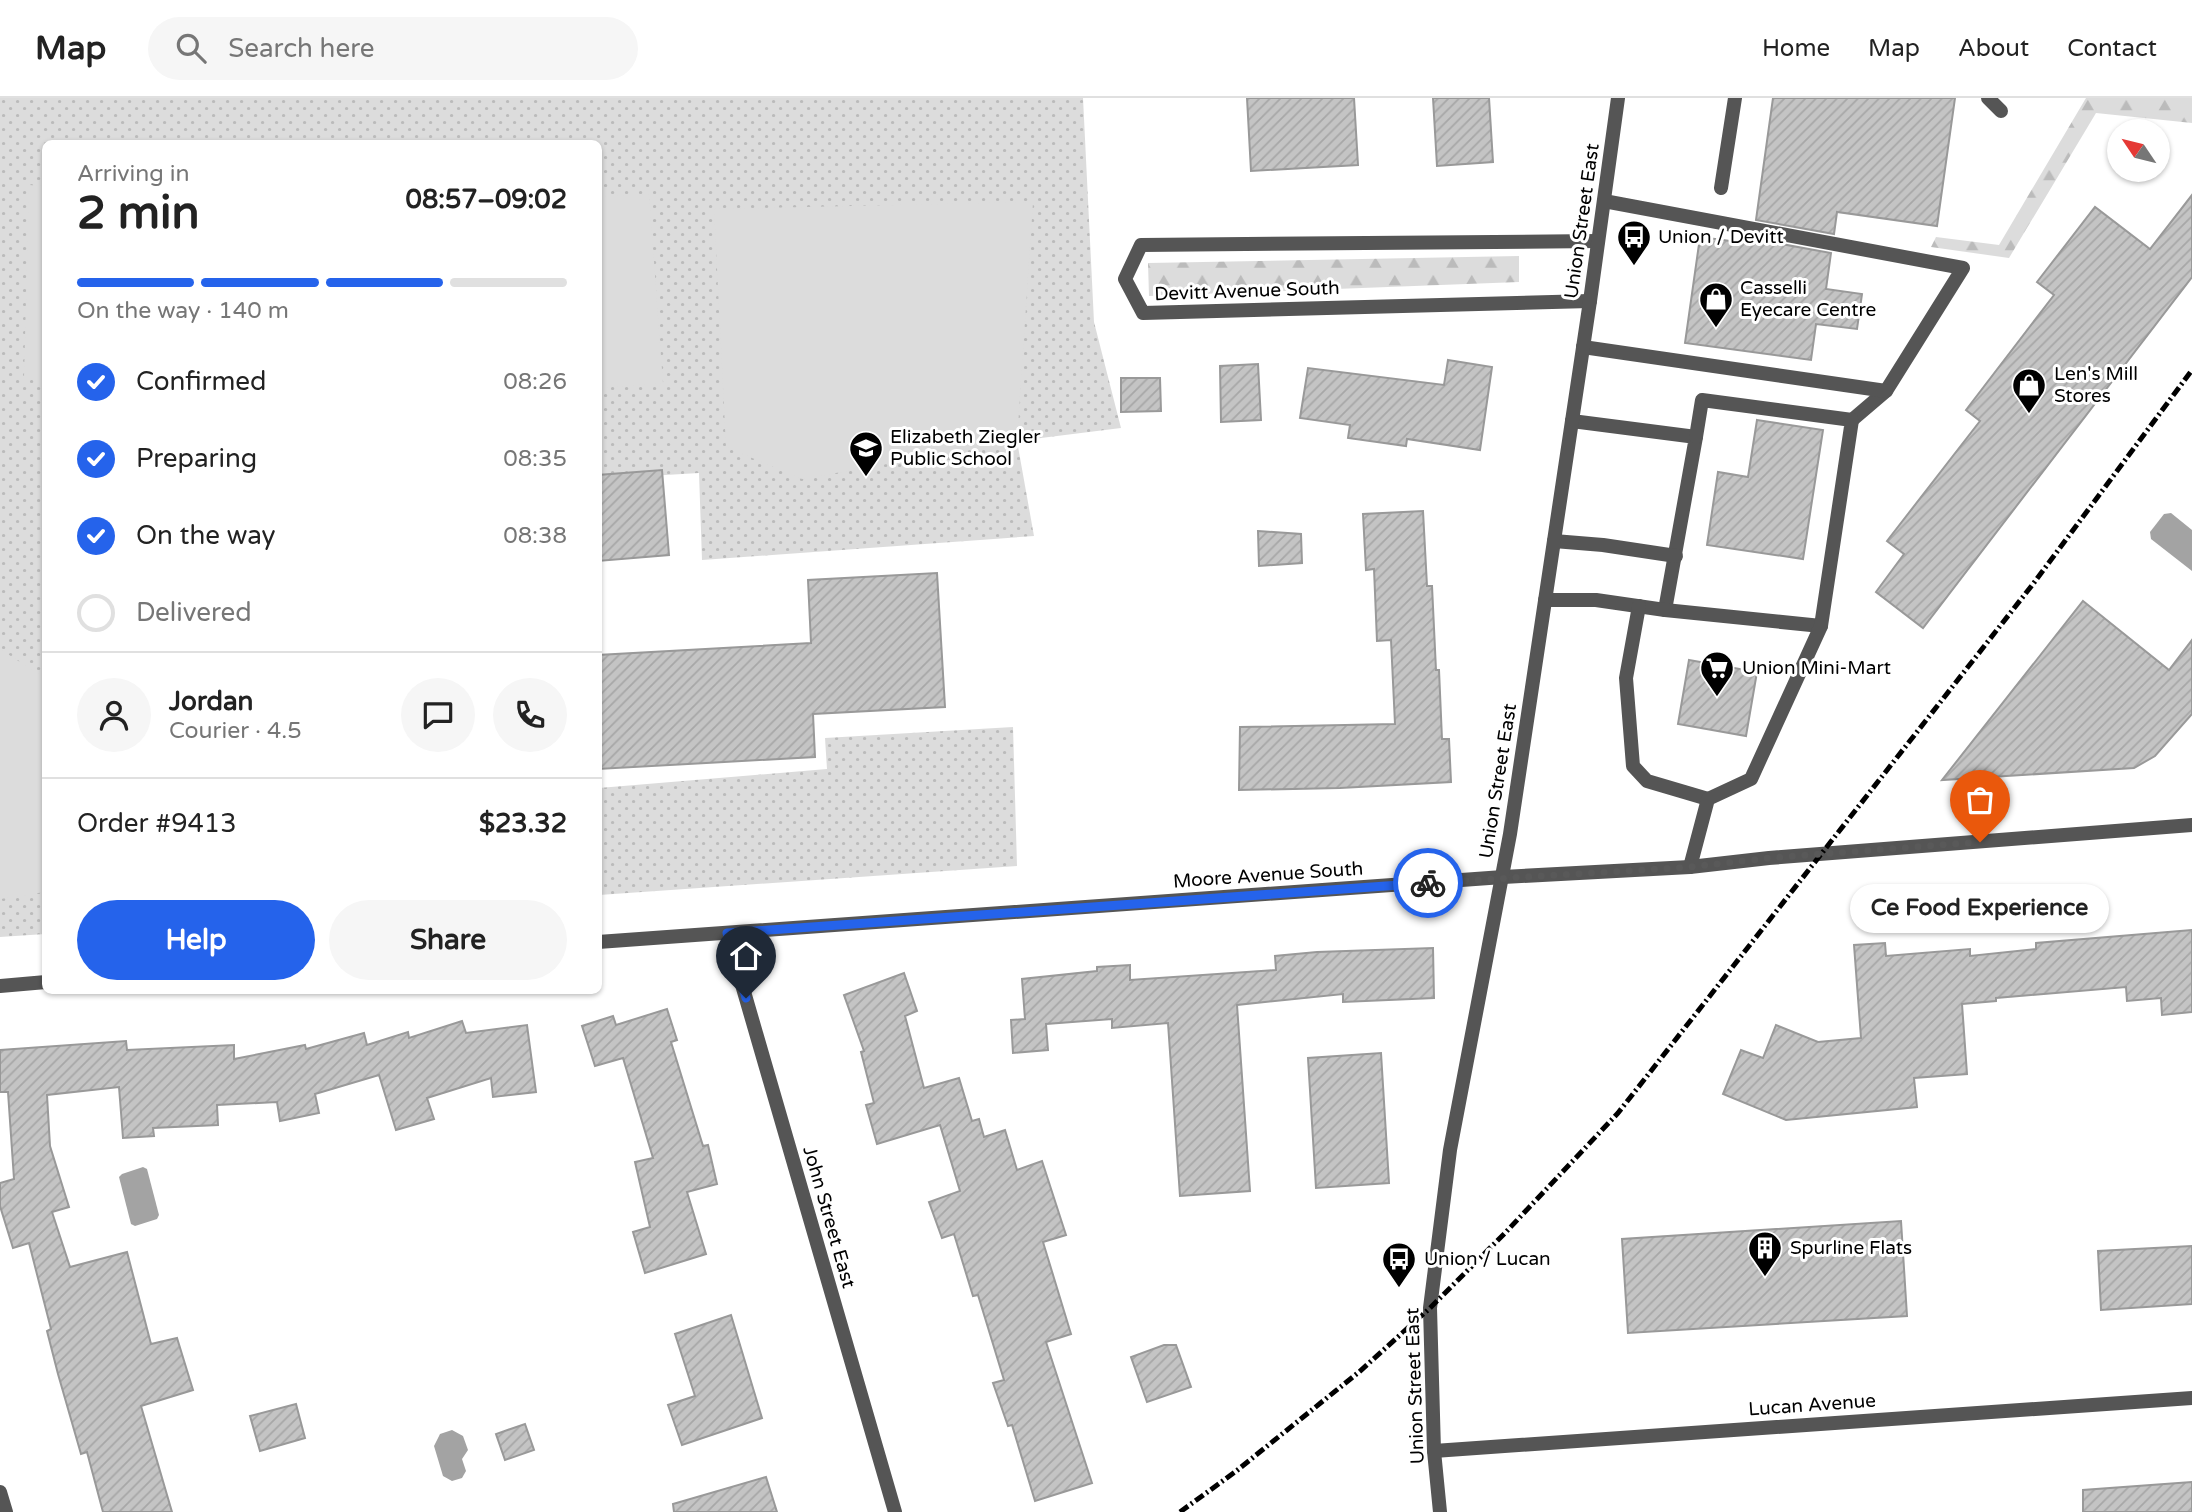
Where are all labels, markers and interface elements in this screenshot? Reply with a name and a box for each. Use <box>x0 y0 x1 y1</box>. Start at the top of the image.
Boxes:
search box <box>148 17 638 80</box>
text: Map <box>35 29 106 68</box>
icon: search <box>172 29 210 67</box>
text: Search here <box>228 33 374 64</box>
text: Home <box>1762 34 1830 63</box>
text: Map <box>1868 34 1920 63</box>
text: About <box>1958 34 2029 63</box>
text: Contact <box>2067 34 2157 63</box>
north arrow <box>2107 119 2170 182</box>
map controls <box>2107 119 2170 182</box>
street label: Union Street East <box>1560 142 1604 300</box>
text: Arriving in <box>77 160 190 188</box>
text: 08:57–09:02 <box>406 184 567 215</box>
text: 2 min <box>77 186 200 241</box>
bus stop icon: Union / Devitt <box>1615 218 1653 267</box>
place label: Union / Devitt <box>1658 226 1784 248</box>
street label: Devitt Avenue South <box>1154 277 1340 305</box>
place label: Casselli Eyecare Centre <box>1740 277 1876 321</box>
shop icon: Casselli Eyecare Centre <box>1697 280 1735 329</box>
text: On the way · 140 m <box>77 297 289 325</box>
icon: check <box>77 363 115 401</box>
place label: Len's Mill Stores <box>2054 363 2138 407</box>
text: Confirmed <box>136 366 266 397</box>
shop icon: Len's Mill Stores <box>2010 366 2048 415</box>
text: 08:26 <box>503 368 567 396</box>
place label: Elizabeth Ziegler Public School <box>890 426 1041 470</box>
school or university icon: Elizabeth Ziegler Public School <box>847 429 885 478</box>
icon: check <box>77 440 115 478</box>
text: Preparing <box>136 443 257 474</box>
text: 08:35 <box>503 445 567 473</box>
icon: check <box>77 517 115 555</box>
text: On the way <box>136 520 276 551</box>
text: 08:38 <box>503 522 567 550</box>
text: Delivered <box>136 597 252 628</box>
supermarket icon: Union Mini-Mart <box>1698 649 1736 698</box>
place label: Union Mini-Mart <box>1742 657 1891 679</box>
button: person <box>77 678 151 752</box>
button: chat <box>401 678 475 752</box>
button: phone <box>493 678 567 752</box>
text: Jordan <box>169 686 253 717</box>
street label: Union Street East <box>1475 702 1521 860</box>
text: Courier · 4.5 <box>169 717 302 745</box>
pin <box>1950 770 2010 842</box>
icon: bag <box>1961 781 1999 819</box>
text: Order #9413 <box>77 808 237 839</box>
text: $23.32 <box>479 808 567 839</box>
courier <box>1393 848 1463 918</box>
street label: Moore Avenue South <box>1172 857 1364 893</box>
icon: bike <box>1409 864 1447 902</box>
callout: Ce Food Experience <box>1850 884 2110 933</box>
text: Ce Food Experience <box>1871 894 2088 922</box>
button: Help <box>77 900 315 980</box>
button: Share <box>329 900 567 980</box>
pin <box>716 926 776 998</box>
icon: home <box>727 937 765 975</box>
street label: John Street East <box>798 1143 860 1291</box>
building icon: Spurline Flats <box>1746 1229 1784 1278</box>
place label: Spurline Flats <box>1790 1237 1912 1259</box>
bus stop icon: Union / Lucan <box>1380 1240 1418 1289</box>
place label: Union / Lucan <box>1424 1248 1551 1270</box>
street label: Union Street East <box>1401 1307 1429 1465</box>
street label: Lucan Avenue <box>1747 1390 1877 1420</box>

